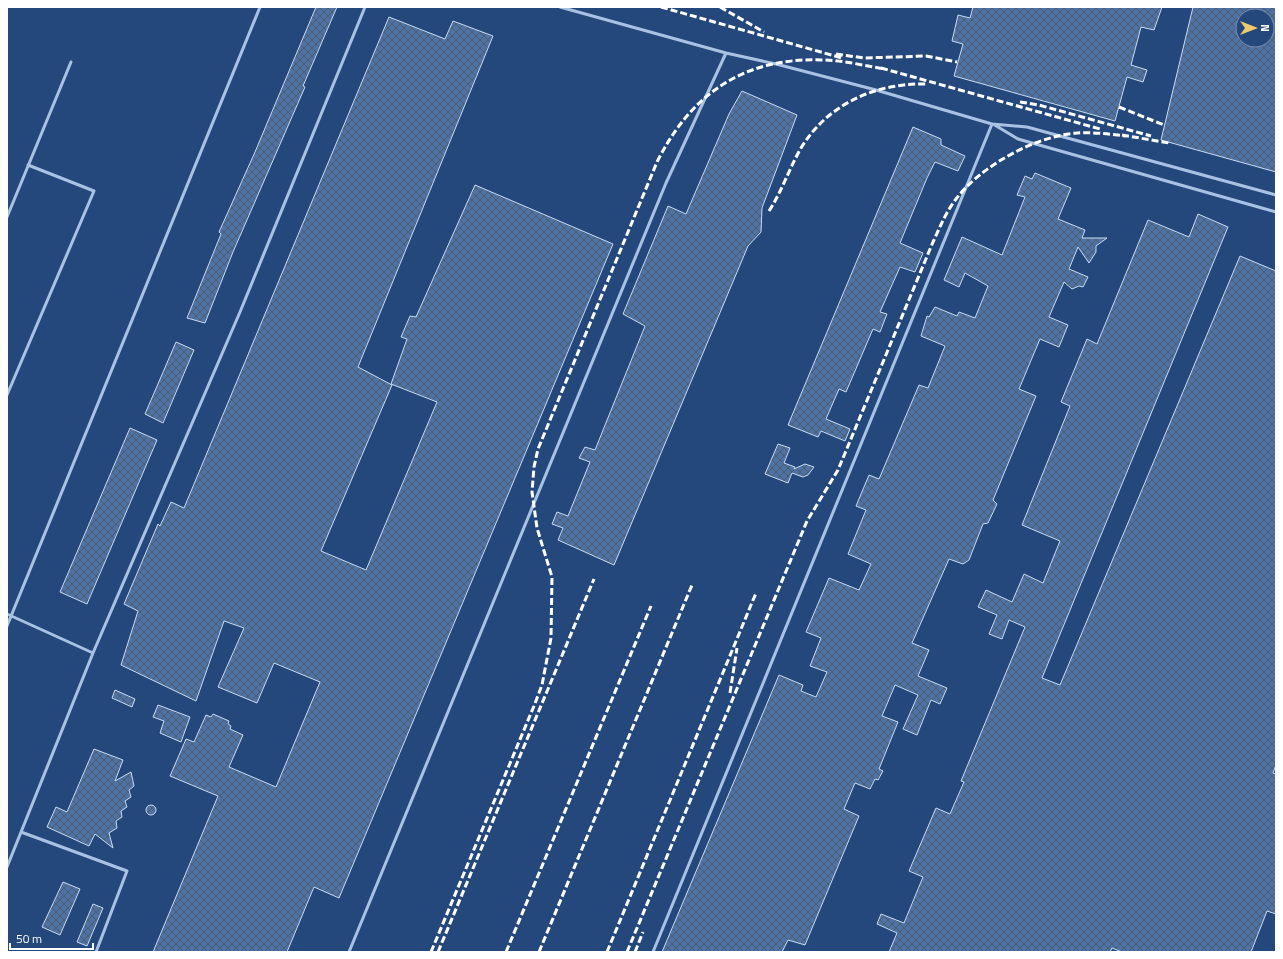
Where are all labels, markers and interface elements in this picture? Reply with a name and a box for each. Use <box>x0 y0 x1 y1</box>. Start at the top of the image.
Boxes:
north arrow <box>1235 8 1275 48</box>
text: N <box>1257 24 1273 32</box>
scale bar <box>10 925 93 951</box>
text: 50 m <box>16 929 42 948</box>

